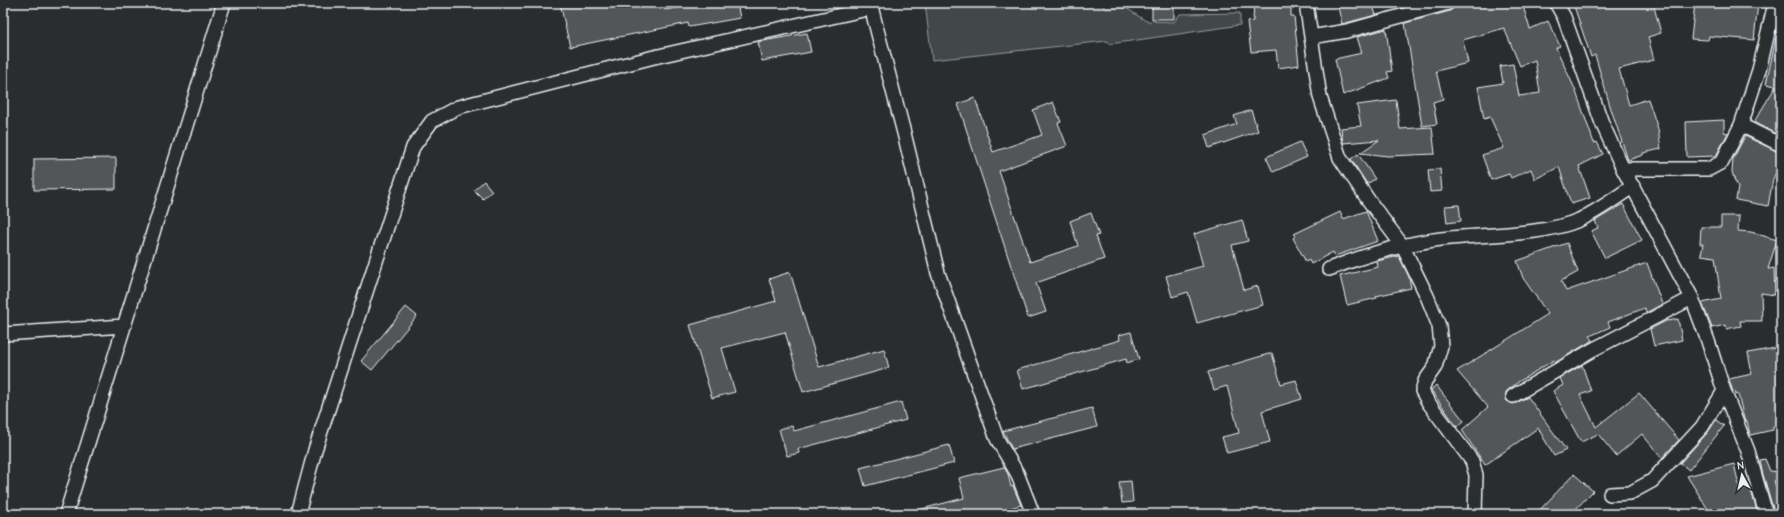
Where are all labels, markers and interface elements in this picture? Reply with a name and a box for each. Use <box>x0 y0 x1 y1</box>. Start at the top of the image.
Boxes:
north arrow <box>1722 455 1762 495</box>
text: N <box>1736 459 1745 473</box>

